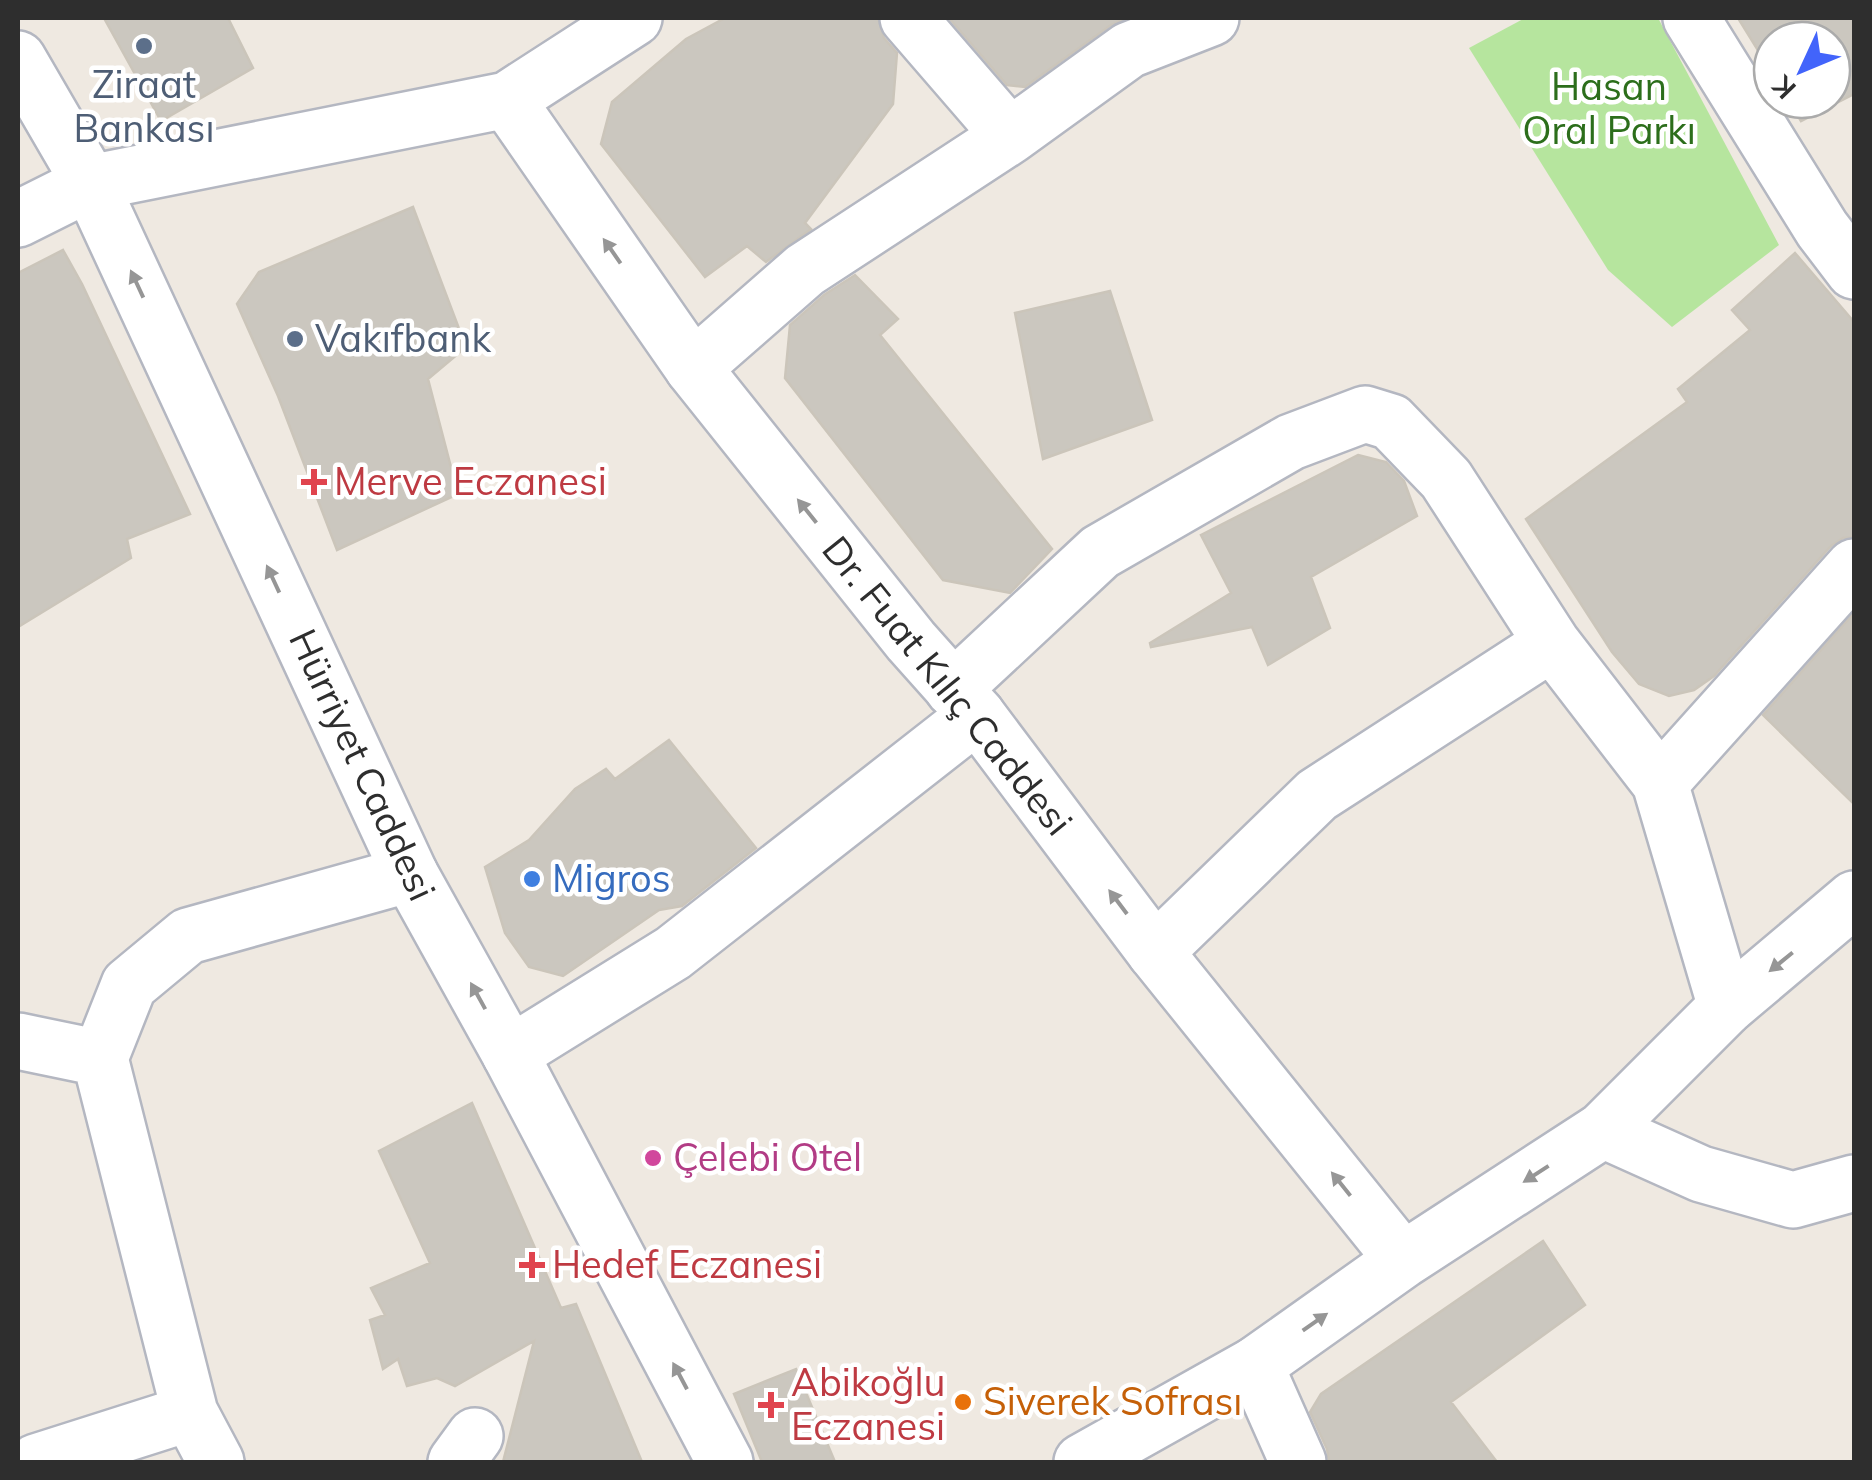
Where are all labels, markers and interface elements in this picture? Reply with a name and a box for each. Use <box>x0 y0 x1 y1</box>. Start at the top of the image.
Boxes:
north arrow <box>1752 20 1852 120</box>
marker: Ziraat Bankası <box>133 35 155 57</box>
place label: Ziraat Bankası <box>74 60 214 152</box>
park label: Hasan Oral Parkı <box>1522 62 1696 154</box>
text: K <box>1764 68 1803 107</box>
one-way arrow <box>603 238 622 264</box>
one-way arrow <box>128 269 145 298</box>
place label: Vakıfbank <box>315 314 491 362</box>
marker: Vakıfbank <box>284 328 306 350</box>
place label: Merve Eczanesi <box>334 457 607 505</box>
marker: Merve Eczanesi <box>303 471 325 493</box>
one-way arrow <box>797 498 818 523</box>
street label: Dr. Fuat Kılıç Caddesi <box>812 526 1083 845</box>
one-way arrow <box>265 564 282 593</box>
street label: Hürriyet Caddesi <box>279 621 447 908</box>
place label: Migros <box>552 854 671 902</box>
marker: Migros <box>521 868 543 890</box>
one-way arrow <box>1108 889 1128 915</box>
one-way arrow <box>1768 951 1793 972</box>
one-way arrow <box>470 982 487 1011</box>
place label: Çelebi Otel <box>673 1133 862 1181</box>
marker: Çelebi Otel <box>642 1147 664 1169</box>
one-way arrow <box>1522 1164 1549 1182</box>
one-way arrow <box>1332 1171 1352 1197</box>
place label: Hedef Eczanesi <box>552 1240 822 1288</box>
marker: Hedef Eczanesi <box>521 1254 543 1276</box>
one-way arrow <box>1302 1313 1328 1332</box>
place label: Abikoğlu Eczanesi <box>791 1358 945 1450</box>
one-way arrow <box>672 1362 689 1391</box>
place label: Siverek Sofrası <box>983 1377 1242 1425</box>
marker: Siverek Sofrası <box>952 1391 974 1413</box>
marker: Abikoğlu Eczanesi <box>760 1394 782 1416</box>

